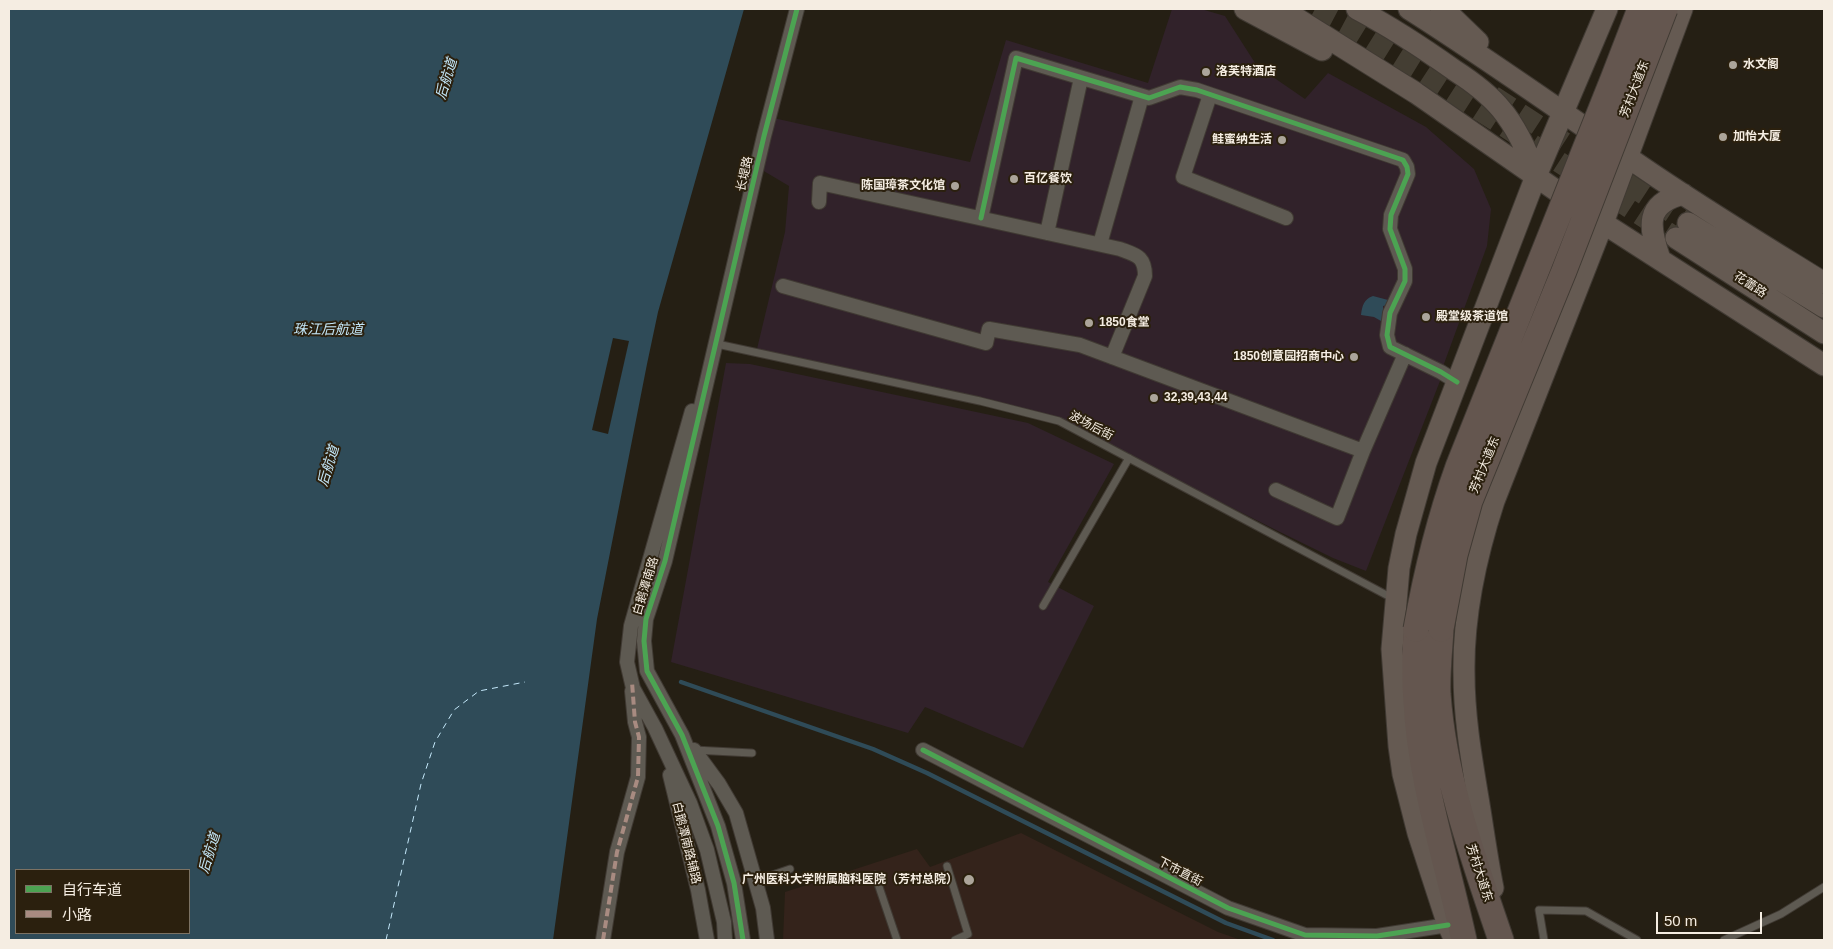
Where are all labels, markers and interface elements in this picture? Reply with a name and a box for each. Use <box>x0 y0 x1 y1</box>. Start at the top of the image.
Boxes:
water label: 后航道 <box>433 56 461 102</box>
street label: 芳村大道东 <box>1618 58 1652 120</box>
place label: 水文阁 <box>1743 58 1779 72</box>
marker: 水文阁 <box>1727 59 1739 71</box>
place label: 洛芙特酒店 <box>1216 65 1276 79</box>
marker: 洛芙特酒店 <box>1200 66 1212 78</box>
place label: 加怡大厦 <box>1733 130 1781 144</box>
marker: 加怡大厦 <box>1717 131 1729 143</box>
place label: 鲑蜜纳生活 <box>1212 133 1272 147</box>
marker: 鲑蜜纳生活 <box>1276 134 1288 146</box>
street label: 长堤路 <box>734 155 756 193</box>
place label: 百亿餐饮 <box>1024 172 1072 186</box>
marker: 百亿餐饮 <box>1008 173 1020 185</box>
place label: 陈国璋茶文化馆 <box>861 179 945 193</box>
marker: 陈国璋茶文化馆 <box>949 180 961 192</box>
street label: 花蕾路 <box>1731 269 1769 301</box>
place label: 殿堂级茶道馆 <box>1436 310 1508 324</box>
marker: 殿堂级茶道馆 <box>1420 311 1432 323</box>
place label: 1850食堂 <box>1099 316 1150 330</box>
marker: 1850食堂 <box>1083 317 1095 329</box>
water label: 珠江后航道 <box>293 322 363 338</box>
place label: 1850创意园招商中心 <box>1233 350 1344 364</box>
marker: 1850创意园招商中心 <box>1348 351 1360 363</box>
place label: 32,39,43,44 <box>1164 391 1227 405</box>
marker: 32,39,43,44 <box>1148 392 1160 404</box>
street label: 波场后街 <box>1066 408 1116 444</box>
street label: 芳村大道东 <box>1467 434 1503 496</box>
water label: 后航道 <box>315 443 343 489</box>
street label: 白鹅潭南路 <box>630 555 662 617</box>
street label: 白鹅潭南路辅路 <box>669 801 703 885</box>
water label: 后航道 <box>196 830 224 876</box>
street label: 芳村大道东 <box>1463 842 1495 904</box>
street label: 下市直街 <box>1155 855 1205 889</box>
legend <box>15 869 190 934</box>
place label: 广州医科大学附属脑科医院（芳村总院） <box>742 873 958 887</box>
marker: 广州医科大学附属脑科医院（芳村总院） <box>962 873 976 887</box>
text: 自行车道 <box>62 881 122 898</box>
scale bar <box>1658 902 1764 934</box>
text: 小路 <box>62 906 92 923</box>
text: 50 m <box>1664 912 1697 929</box>

